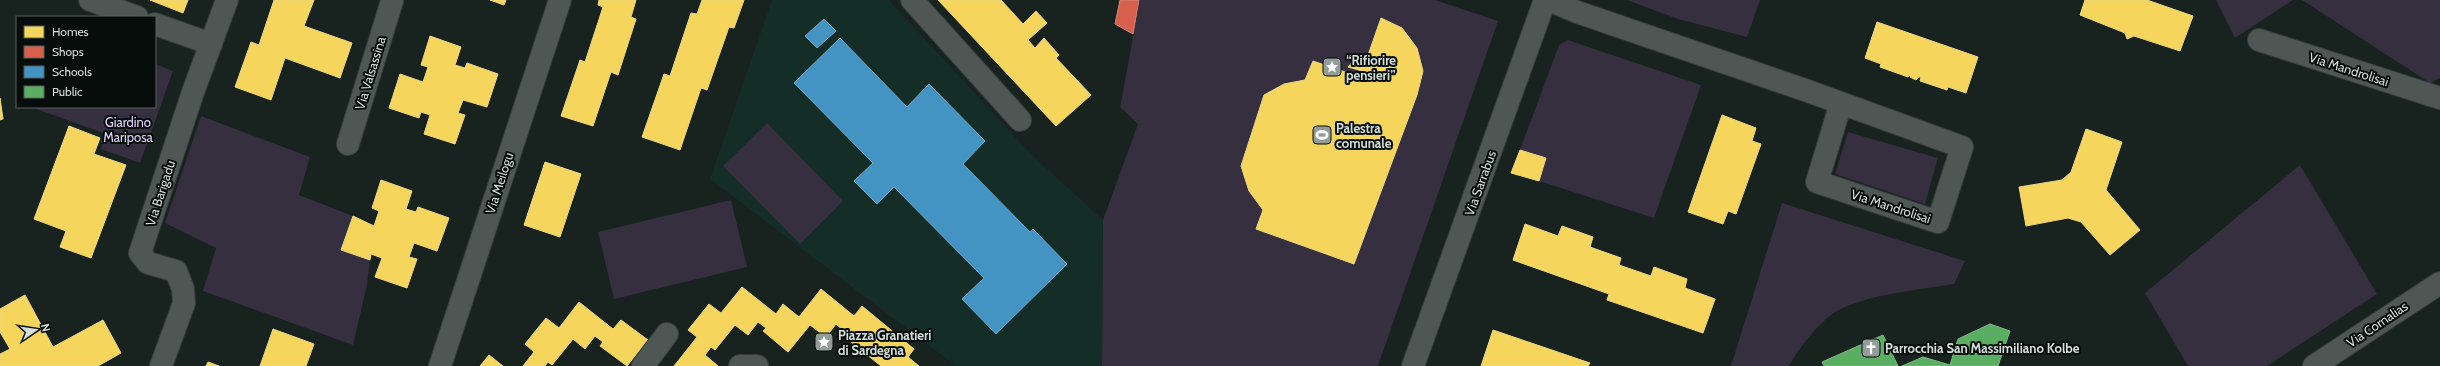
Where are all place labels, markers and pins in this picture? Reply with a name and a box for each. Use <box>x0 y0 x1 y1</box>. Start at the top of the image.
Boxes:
place label: “Rifiorire pensieri” <box>1346 52 1396 83</box>
place icon: “Rifiorire pensieri” <box>1321 56 1343 78</box>
place label: Palestra comunale <box>1336 120 1392 151</box>
sports icon: Palestra comunale <box>1311 124 1333 146</box>
place label: Piazza Granatieri di Sardegna <box>838 327 931 358</box>
place icon: Piazza Granatieri di Sardegna <box>813 331 835 353</box>
church icon: Parrocchia San Massimiliano Kolbe <box>1860 337 1882 359</box>
place label: Parrocchia San Massimiliano Kolbe <box>1885 340 2080 356</box>

